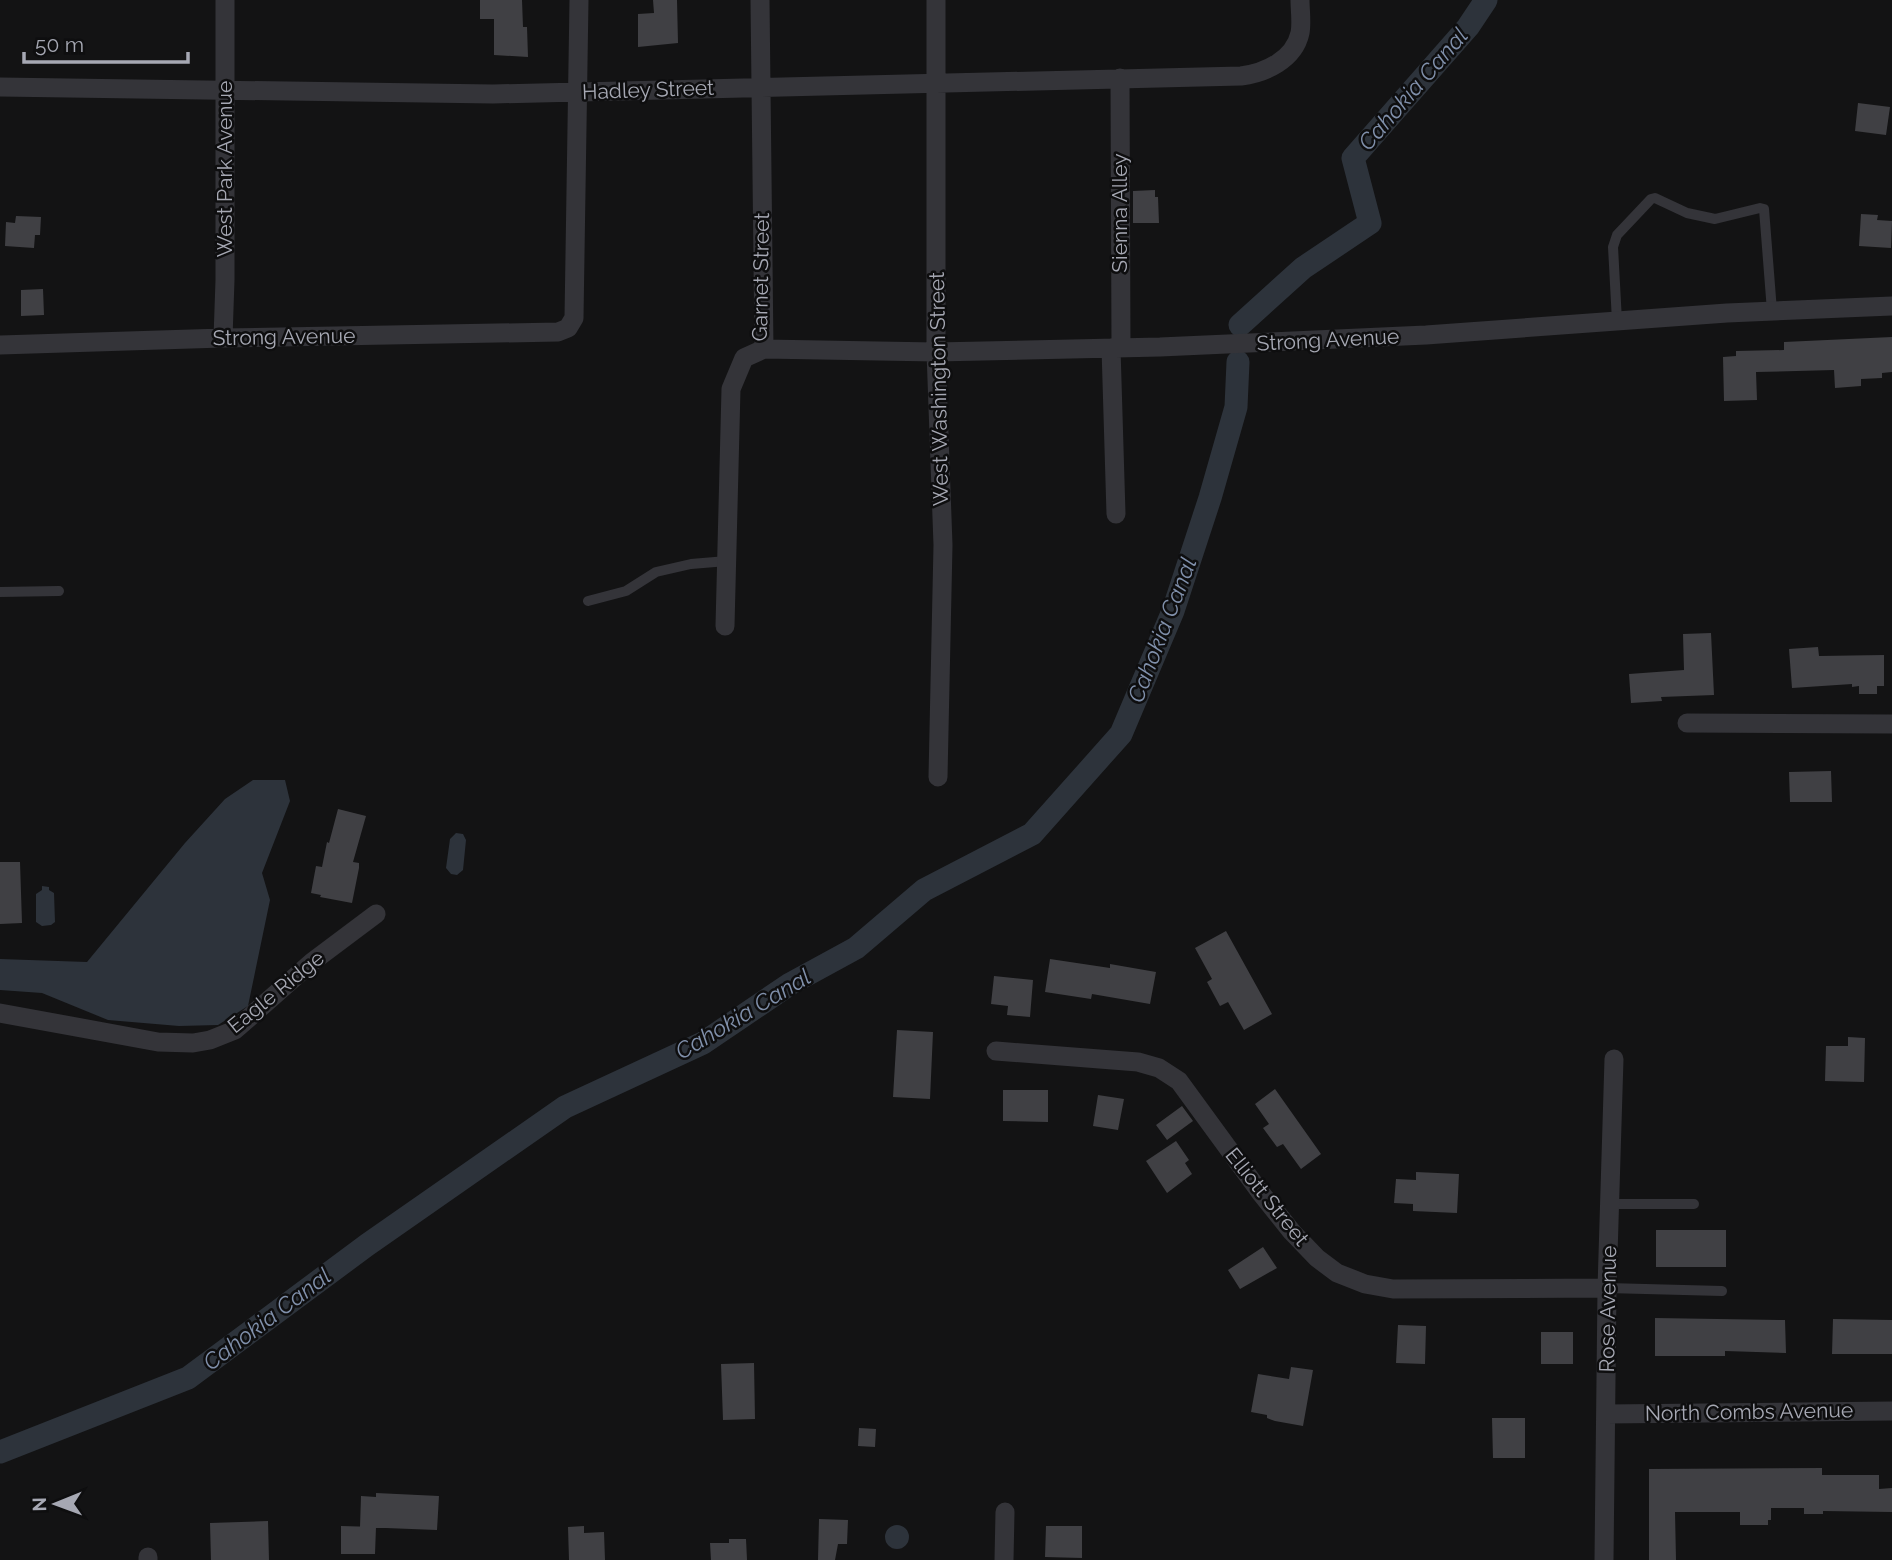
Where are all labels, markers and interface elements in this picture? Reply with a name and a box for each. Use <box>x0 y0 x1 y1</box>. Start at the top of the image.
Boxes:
scale bar <box>24 21 189 65</box>
water label: Cahokia Canal <box>1352 22 1473 155</box>
text: 50 m <box>35 32 84 57</box>
street label: Hadley Street <box>582 75 714 104</box>
street label: West Park Avenue <box>212 81 237 257</box>
street label: Sienna Alley <box>1107 153 1132 273</box>
street label: Garnet Street <box>747 212 774 342</box>
street label: West Washington Street <box>924 272 953 506</box>
street label: Strong Avenue <box>212 323 356 350</box>
street label: Strong Avenue <box>1256 323 1400 356</box>
water label: Cahokia Canal <box>1121 554 1202 706</box>
street label: Eagle Ridge <box>222 945 329 1038</box>
water label: Cahokia Canal <box>670 963 815 1065</box>
street label: Elliott Street <box>1220 1143 1314 1251</box>
street label: Rose Avenue <box>1594 1245 1621 1373</box>
water label: Cahokia Canal <box>197 1262 336 1375</box>
street label: North Combs Avenue <box>1645 1397 1853 1426</box>
north arrow <box>21 1469 91 1539</box>
text: N <box>28 1497 50 1512</box>

